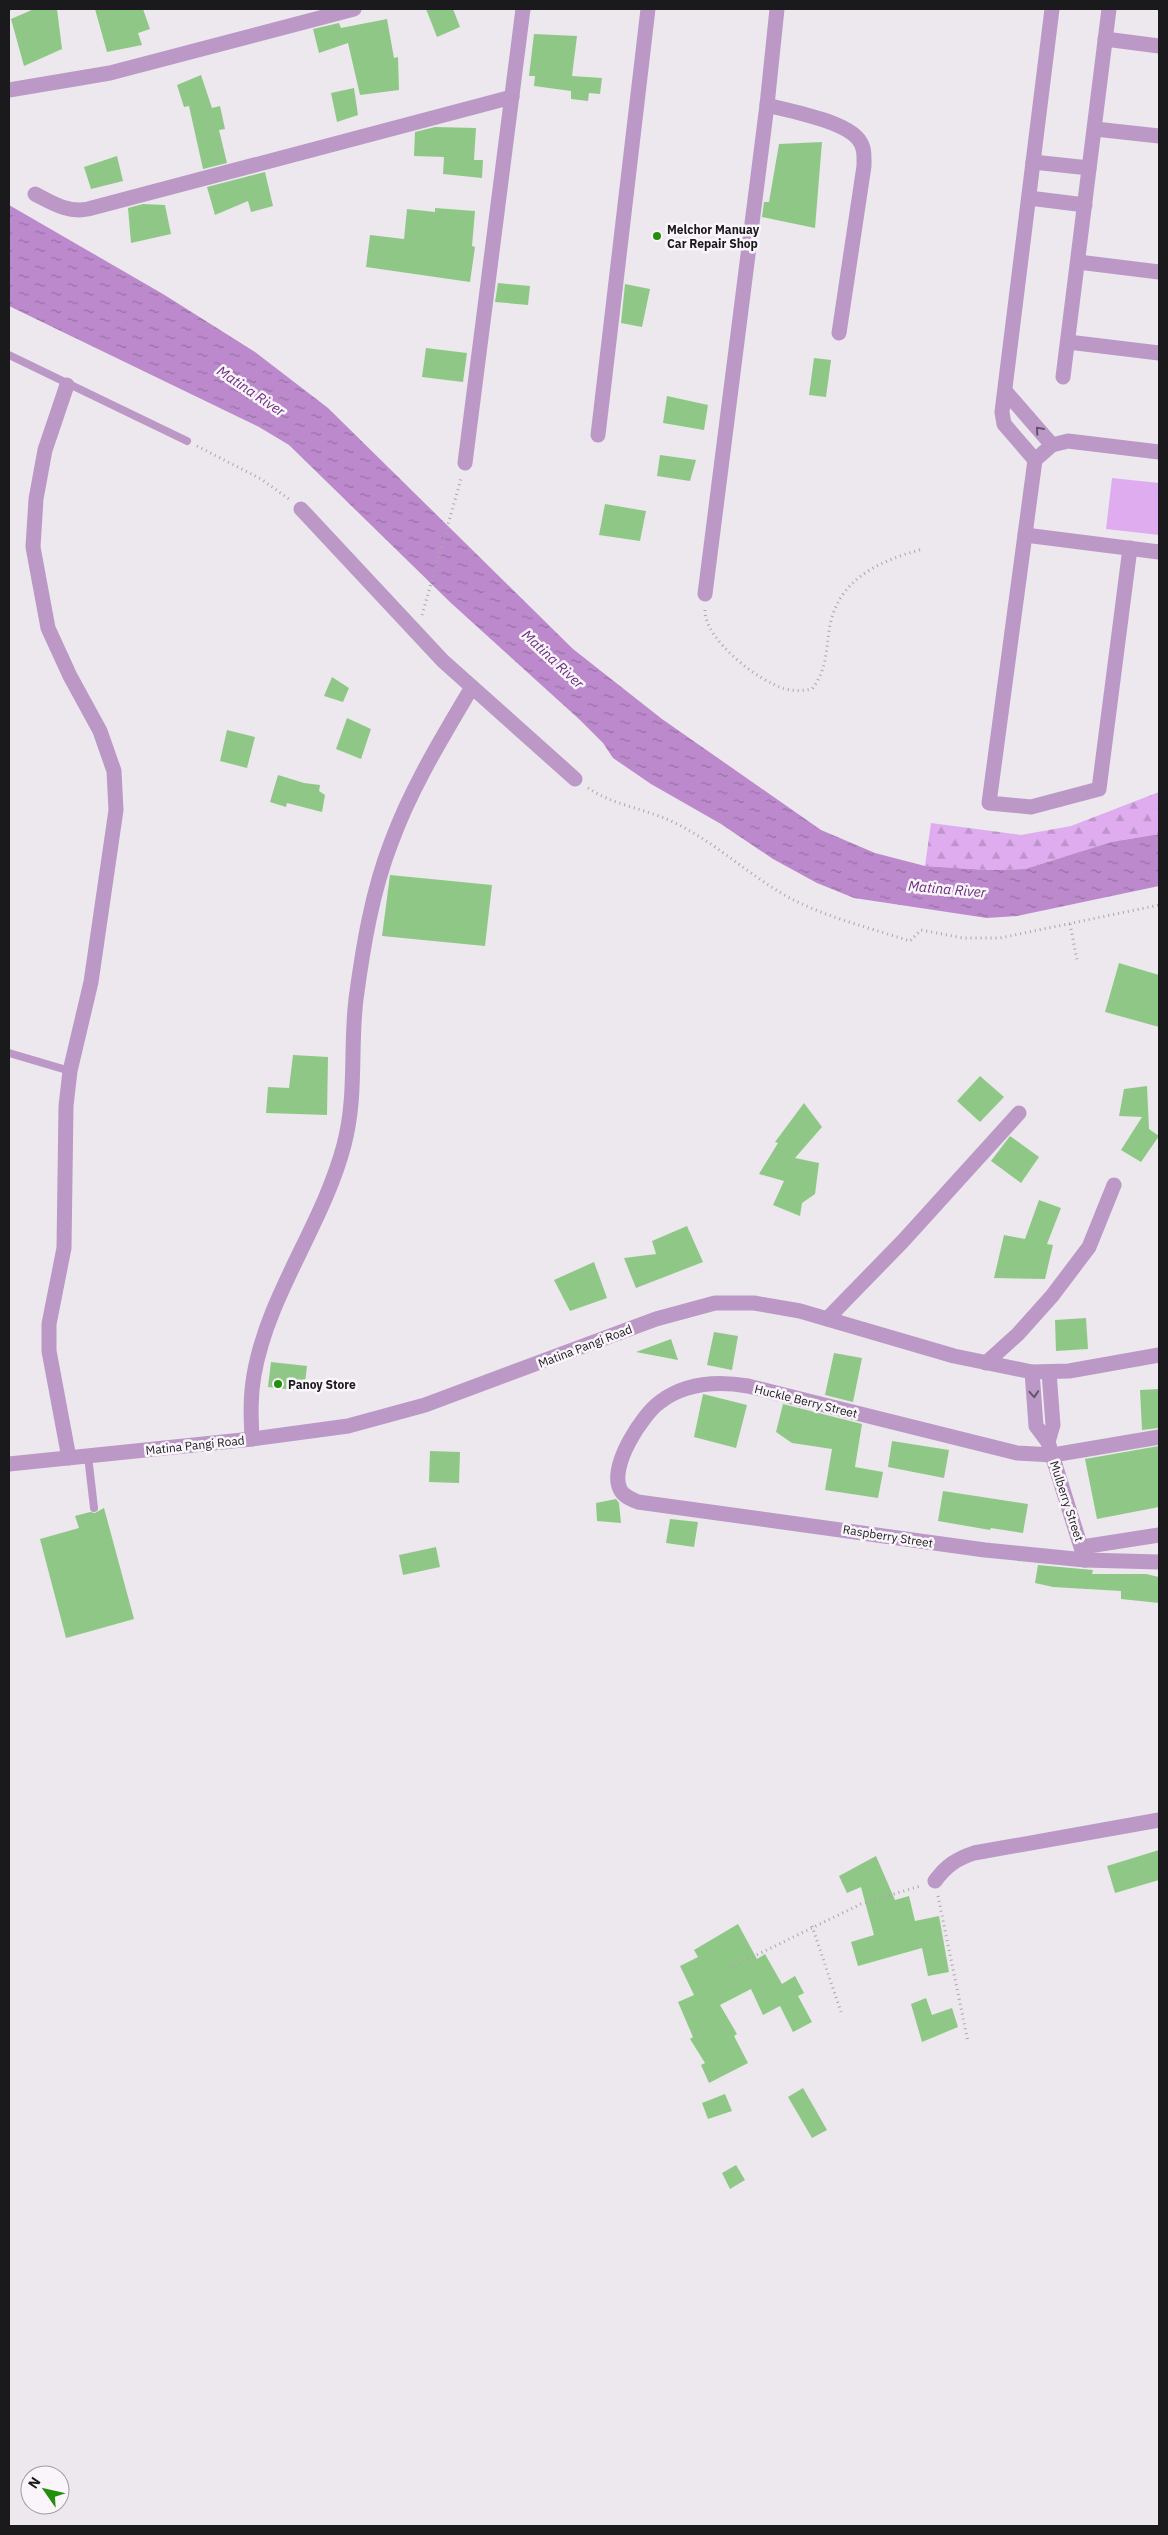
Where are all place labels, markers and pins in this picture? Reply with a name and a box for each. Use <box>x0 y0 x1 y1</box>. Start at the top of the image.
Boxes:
place label: Melchor Manuay Car Repair Shop <box>667 222 760 251</box>
marker: Melchor Manuay Car Repair Shop <box>651 230 663 242</box>
place label: Panoy Store <box>288 1377 356 1392</box>
marker: Panoy Store <box>272 1378 284 1390</box>

